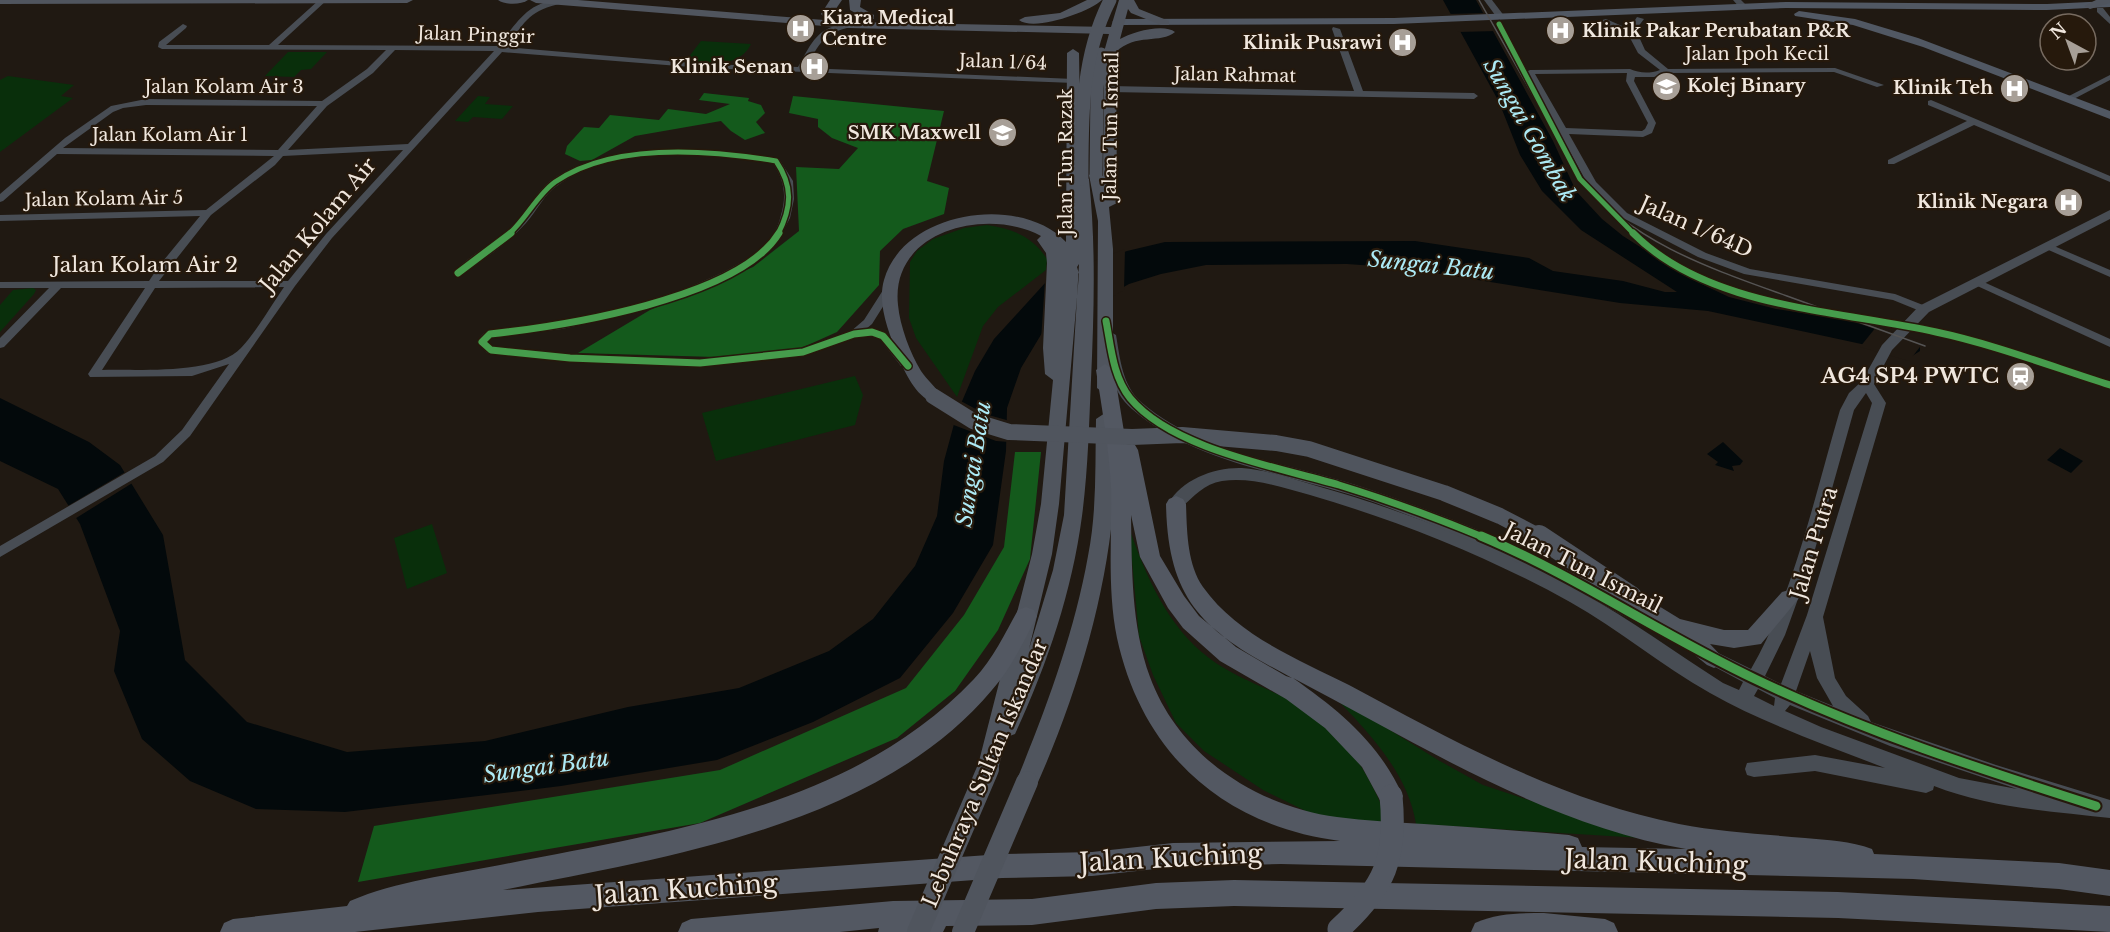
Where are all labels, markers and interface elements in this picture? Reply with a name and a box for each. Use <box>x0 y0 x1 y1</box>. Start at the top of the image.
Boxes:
place label: Kiara Medical Centre <box>822 7 955 50</box>
hospital icon: Kiara Medical Centre <box>785 12 817 44</box>
north arrow <box>2038 12 2098 72</box>
hospital icon: Klinik Pakar Perubatan P&R <box>1545 15 1577 47</box>
text: N <box>2046 18 2070 43</box>
place label: Klinik Pakar Perubatan P&R <box>1582 20 1851 42</box>
street label: Jalan Pinggir <box>415 22 535 48</box>
hospital icon: Klinik Pusrawi <box>1387 27 1419 59</box>
place label: Klinik Pusrawi <box>1243 32 1382 54</box>
street label: Jalan Ipoh Kecil <box>1683 43 1829 65</box>
street label: Jalan 1/64 <box>957 49 1047 75</box>
hospital icon: Klinik Senan <box>798 51 830 83</box>
street label: Jalan Tun Ismail <box>1099 51 1123 203</box>
water label: Sungai Gombak <box>1478 54 1582 207</box>
place label: Klinik Senan <box>670 56 793 78</box>
street label: Jalan Rahmat <box>1172 63 1297 87</box>
school or university icon: Kolej Binary <box>1650 70 1682 102</box>
hospital icon: Klinik Teh <box>1998 72 2030 104</box>
place label: Kolej Binary <box>1687 75 1806 97</box>
street label: Jalan Kolam Air 3 <box>142 76 304 98</box>
place label: Klinik Teh <box>1893 77 1993 99</box>
street label: Jalan Tun Razak <box>1055 88 1077 238</box>
school or university icon: SMK Maxwell <box>986 117 1018 149</box>
place label: SMK Maxwell <box>848 122 982 144</box>
street label: Jalan Kolam Air 1 <box>90 124 248 146</box>
street label: Jalan Kolam Air <box>252 153 382 300</box>
hospital icon: Klinik Negara <box>2053 186 2085 218</box>
street label: Jalan Kolam Air 5 <box>23 187 183 211</box>
street label: Jalan 1/64D <box>1632 189 1757 264</box>
place label: Klinik Negara <box>1917 191 2049 213</box>
water label: Sungai Batu <box>1366 245 1496 286</box>
street label: Jalan Kolam Air 2 <box>49 252 238 278</box>
station icon: AG4 SP4 PWTC <box>2004 360 2036 392</box>
place label: AG4 SP4 PWTC <box>1820 363 1999 389</box>
water label: Sungai Batu <box>950 399 997 529</box>
street label: Jalan Putra <box>1784 483 1844 605</box>
street label: Jalan Tun Ismail <box>1497 516 1667 619</box>
street label: Lebuhraya Sultan Iskandar <box>917 635 1053 911</box>
water label: Sungai Batu <box>481 744 611 789</box>
street label: Jalan Kuching <box>1075 837 1264 879</box>
street label: Jalan Kuching <box>1561 843 1749 881</box>
street label: Jalan Kuching <box>590 867 779 912</box>

